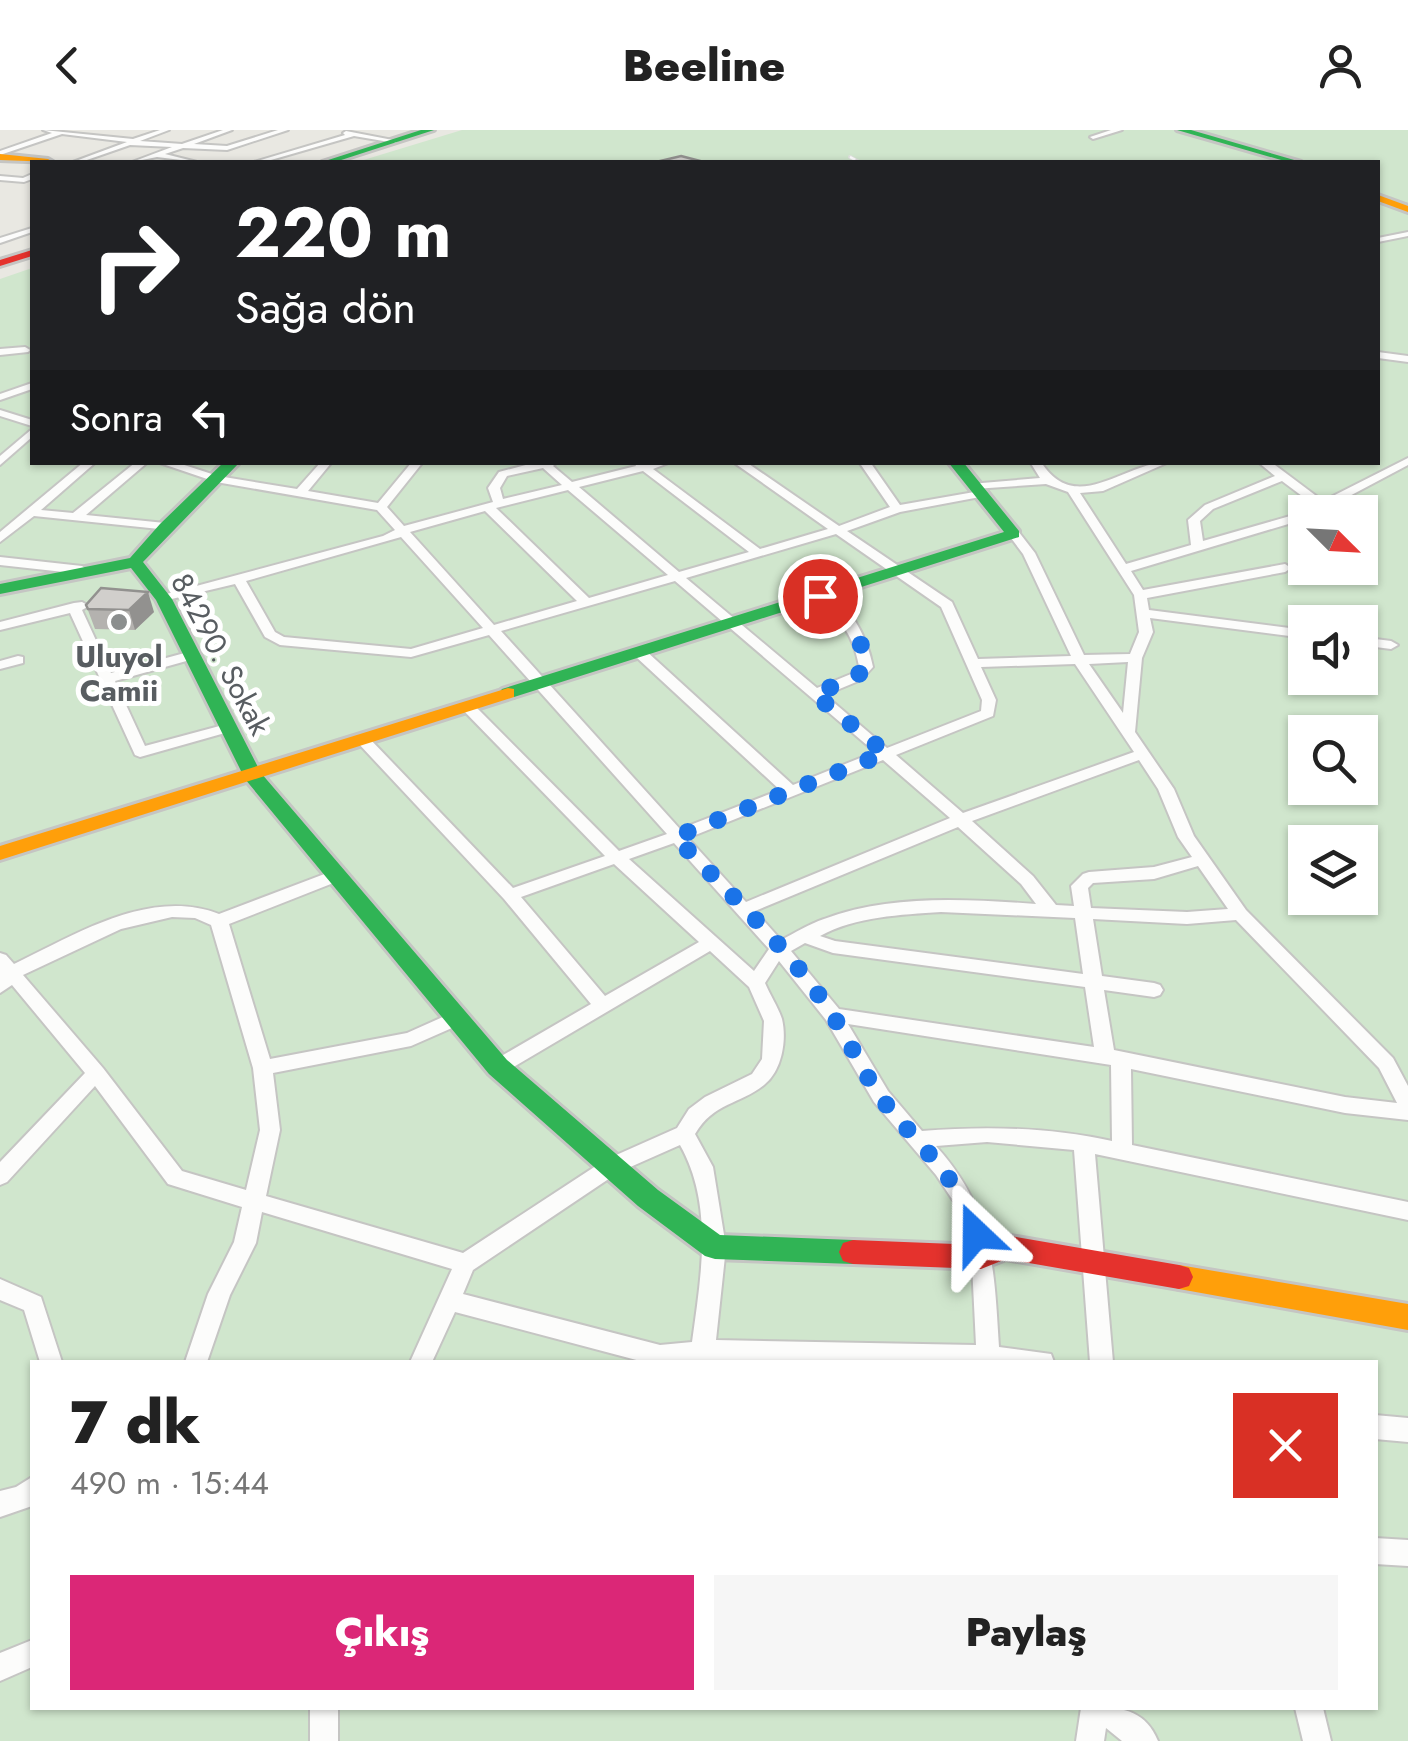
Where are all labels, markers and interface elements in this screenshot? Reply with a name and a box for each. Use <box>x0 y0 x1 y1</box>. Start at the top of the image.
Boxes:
text: Beeline <box>623 33 785 98</box>
icon: back <box>40 38 95 93</box>
icon: person <box>1313 38 1368 93</box>
text: 220 m <box>235 182 452 283</box>
icon: right <box>70 200 200 330</box>
text: Sağa dön <box>235 275 416 340</box>
text: Sonra <box>70 390 163 445</box>
icon: left <box>183 390 238 445</box>
north arrow <box>1288 495 1378 585</box>
map controls <box>1288 495 1378 915</box>
pin <box>778 554 863 639</box>
street label: 84290. Sokak <box>160 565 282 743</box>
icon: arrive <box>793 569 848 624</box>
button: sound <box>1288 605 1378 695</box>
marker: Uluyol Camii <box>108 611 130 633</box>
place label: Uluyol Camii <box>75 635 163 712</box>
button: search <box>1288 715 1378 805</box>
button: layers <box>1288 825 1378 915</box>
position arrow <box>924 1182 1028 1286</box>
text: 7 dk <box>70 1379 201 1466</box>
button: close <box>1233 1393 1338 1498</box>
text: 490 m · 15:44 <box>70 1460 269 1506</box>
button: Çıkış <box>70 1575 694 1690</box>
button: Paylaş <box>714 1575 1338 1690</box>

